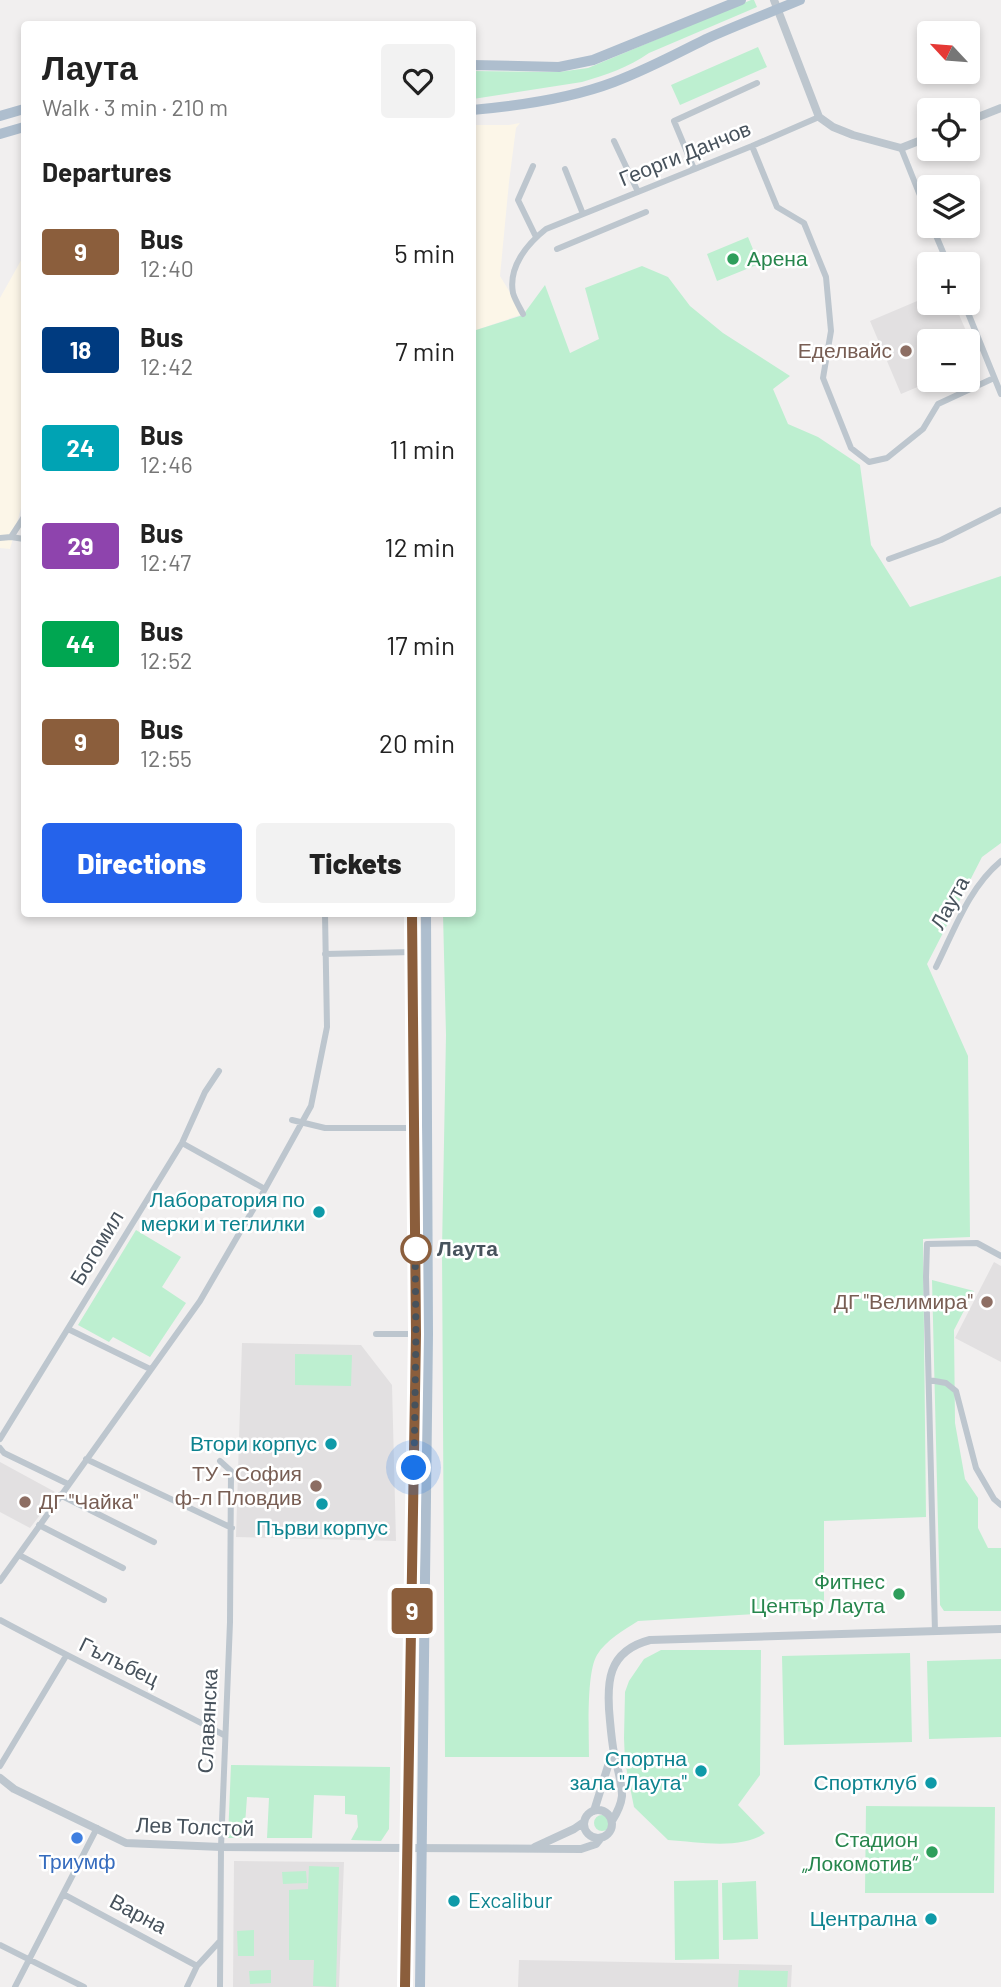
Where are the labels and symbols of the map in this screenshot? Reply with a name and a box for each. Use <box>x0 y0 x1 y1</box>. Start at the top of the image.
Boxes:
north arrow <box>917 21 980 84</box>
street label: Георги Данчов <box>615 115 754 190</box>
place label: Арена <box>747 245 808 270</box>
marker: Арена <box>725 251 741 267</box>
place label: Еделвайс <box>798 337 892 362</box>
marker: Еделвайс <box>898 343 914 359</box>
street label: Лаута <box>924 871 974 933</box>
place label: Лаборатория по мерки и теглилки <box>141 1186 305 1235</box>
marker: Лаборатория по мерки и теглилки <box>311 1204 327 1220</box>
street label: Богомил <box>64 1205 128 1289</box>
marker: Лаута <box>401 1234 431 1264</box>
place label: Лаута <box>437 1235 498 1260</box>
place label: ДГ "Велимира" <box>834 1288 973 1313</box>
marker: ДГ "Велимира" <box>979 1294 995 1310</box>
place label: Втори корпус <box>190 1430 317 1455</box>
marker: Втори корпус <box>323 1436 339 1452</box>
your location <box>396 1450 431 1485</box>
place label: ТУ - София ф-л Пловдив <box>175 1460 302 1509</box>
marker: ТУ - София ф-л Пловдив <box>308 1478 324 1494</box>
place label: ДГ "Чайка" <box>39 1488 139 1513</box>
marker: ДГ "Чайка" <box>17 1494 33 1510</box>
marker: Първи корпус <box>314 1496 330 1512</box>
place label: Първи корпус <box>256 1514 388 1539</box>
place label: Фитнес Център Лаута <box>751 1568 885 1617</box>
marker: Фитнес Център Лаута <box>891 1586 907 1602</box>
line badge: 9 <box>389 1588 435 1634</box>
street label: Гълъбец <box>76 1631 164 1691</box>
street label: Славянска <box>191 1668 222 1774</box>
place label: Спортна зала "Лаута" <box>570 1745 687 1794</box>
marker: Спортна зала "Лаута" <box>693 1763 709 1779</box>
place label: Спортклуб <box>814 1769 917 1794</box>
marker: Спортклуб <box>923 1775 939 1791</box>
street label: Лев Толстой <box>135 1811 255 1840</box>
place label: Стадион „Локомотив“ <box>802 1826 918 1875</box>
marker: Триумф <box>69 1830 85 1846</box>
marker: Стадион „Локомотив“ <box>924 1844 940 1860</box>
place label: Триумф <box>38 1848 116 1873</box>
street label: Варна <box>106 1887 172 1938</box>
place label: Excalibur <box>468 1887 553 1912</box>
marker: Excalibur <box>446 1893 462 1909</box>
place label: Централна <box>810 1905 917 1930</box>
marker: Централна <box>923 1911 939 1927</box>

